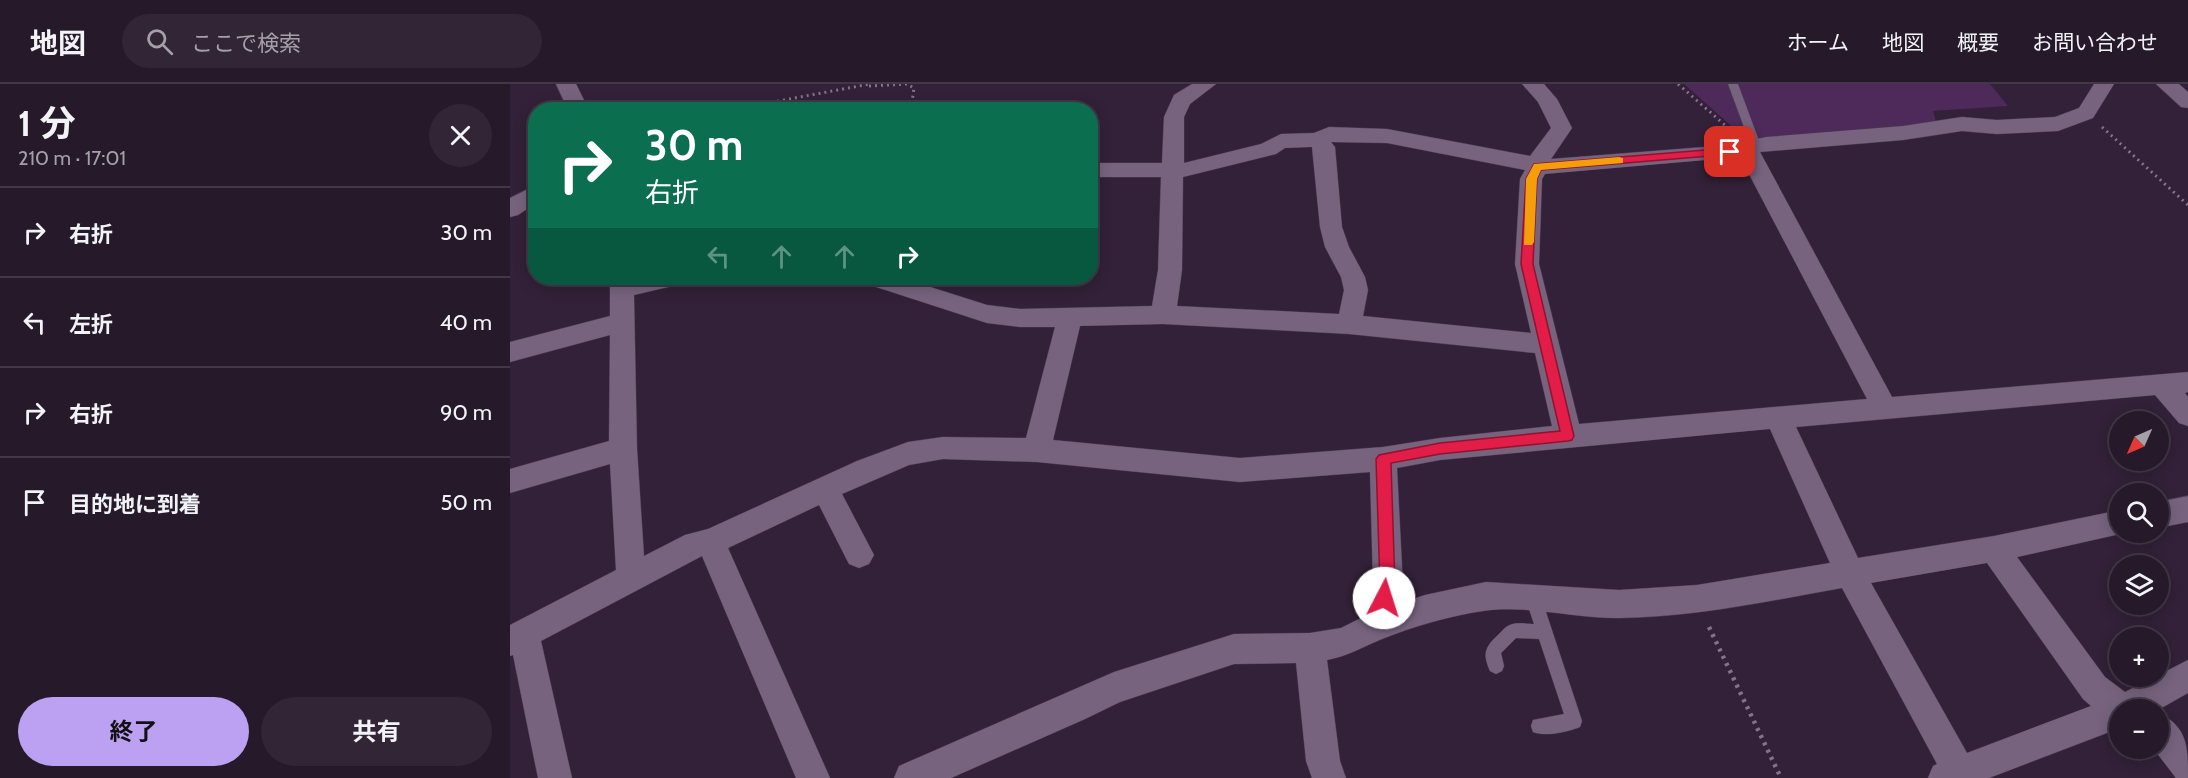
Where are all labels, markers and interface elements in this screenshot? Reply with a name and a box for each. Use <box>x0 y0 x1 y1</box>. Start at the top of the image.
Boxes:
search box <box>122 14 542 68</box>
icon: search <box>143 25 176 58</box>
text: 地図 <box>30 26 86 60</box>
text: ここで検索 <box>191 30 301 57</box>
text: ホーム <box>1787 30 1849 55</box>
text: 地図 <box>1882 30 1924 55</box>
text: 概要 <box>1957 30 1999 55</box>
text: お問い合わせ <box>2032 30 2158 55</box>
text: 1 分 <box>18 101 75 145</box>
button: close <box>429 104 492 167</box>
text: 30 m <box>645 119 743 171</box>
icon: right <box>546 126 624 204</box>
pin <box>1704 126 1755 177</box>
icon: arrive <box>1713 135 1746 168</box>
text: 210 m · 17:01 <box>18 146 126 170</box>
text: 右折 <box>645 176 699 209</box>
icon: right <box>18 216 51 249</box>
text: 30 m <box>440 219 492 246</box>
text: 右折 <box>69 221 113 248</box>
icon: left <box>702 240 735 273</box>
icon: ahead <box>765 240 798 273</box>
icon: ahead <box>828 240 861 273</box>
icon: right <box>891 240 924 273</box>
icon: left <box>18 306 51 339</box>
text: 40 m <box>440 309 492 336</box>
text: 左折 <box>69 311 113 338</box>
icon: right <box>18 396 51 429</box>
text: 90 m <box>440 399 492 426</box>
text: 右折 <box>69 401 113 428</box>
north arrow <box>2109 411 2169 471</box>
map controls <box>2109 411 2169 759</box>
button: search <box>2109 483 2169 543</box>
icon: arrive <box>18 486 51 519</box>
text: 50 m <box>440 489 492 516</box>
text: 目的地に到着 <box>69 491 201 518</box>
button: layers <box>2109 555 2169 615</box>
position arrow <box>1352 566 1416 630</box>
button: + <box>2109 627 2169 687</box>
button: 終了 <box>18 697 249 766</box>
button: 共有 <box>261 697 492 766</box>
button: − <box>2109 699 2169 759</box>

